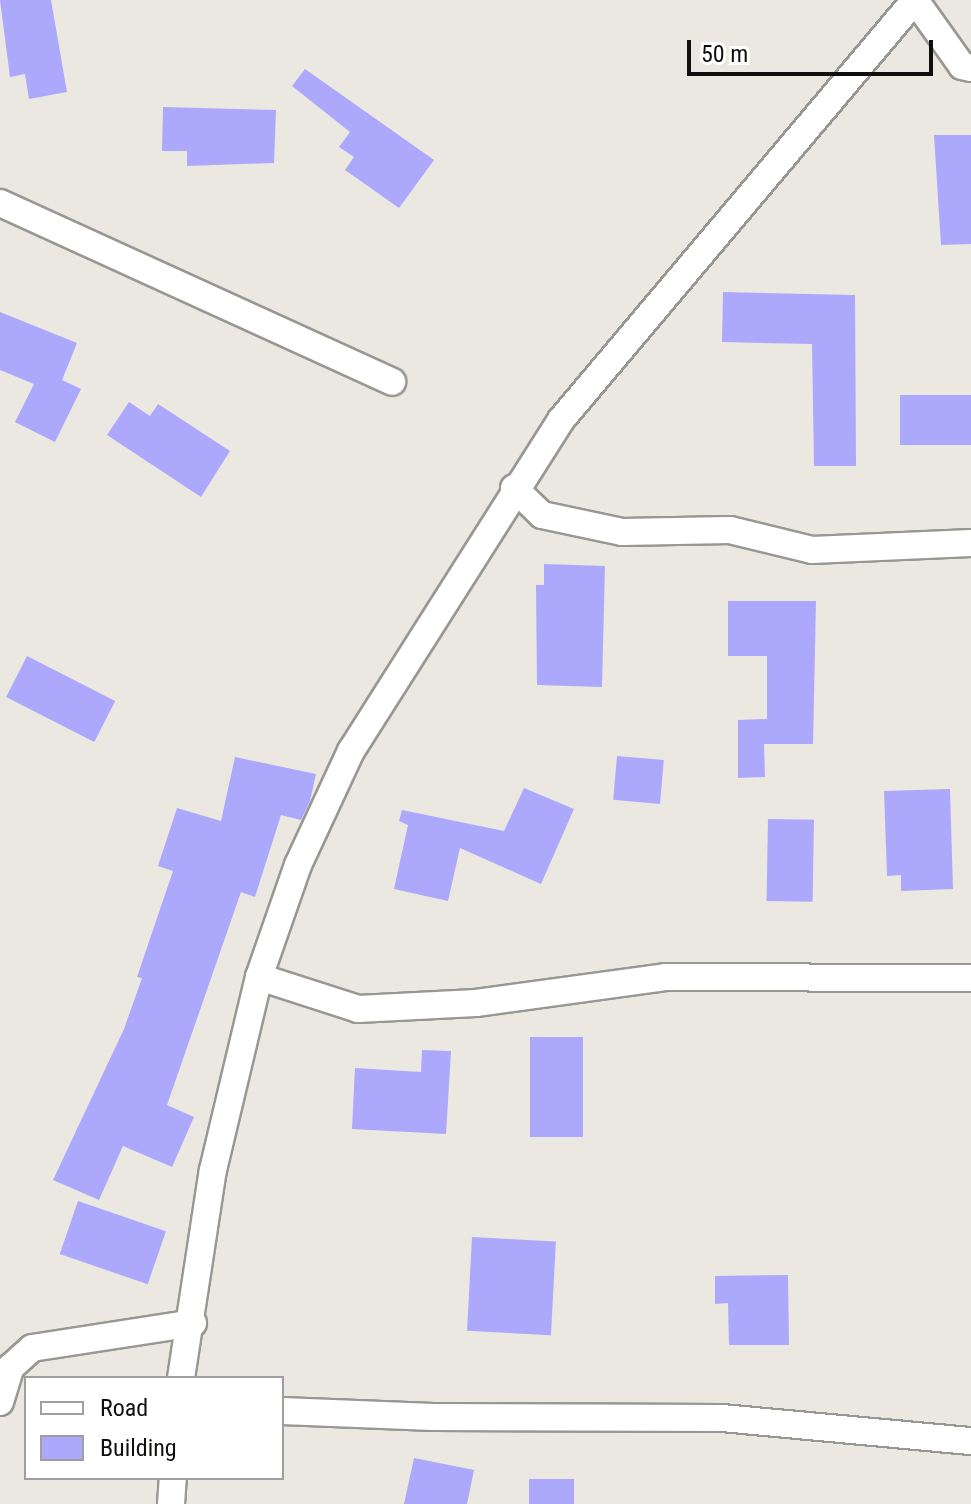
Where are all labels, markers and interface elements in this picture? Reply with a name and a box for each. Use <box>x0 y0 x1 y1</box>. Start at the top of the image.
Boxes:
scale bar <box>691 24 937 74</box>
text: 50 m <box>701 40 748 68</box>
legend <box>24 1376 284 1480</box>
text: Road <box>100 1394 148 1422</box>
text: Building <box>100 1434 177 1462</box>

